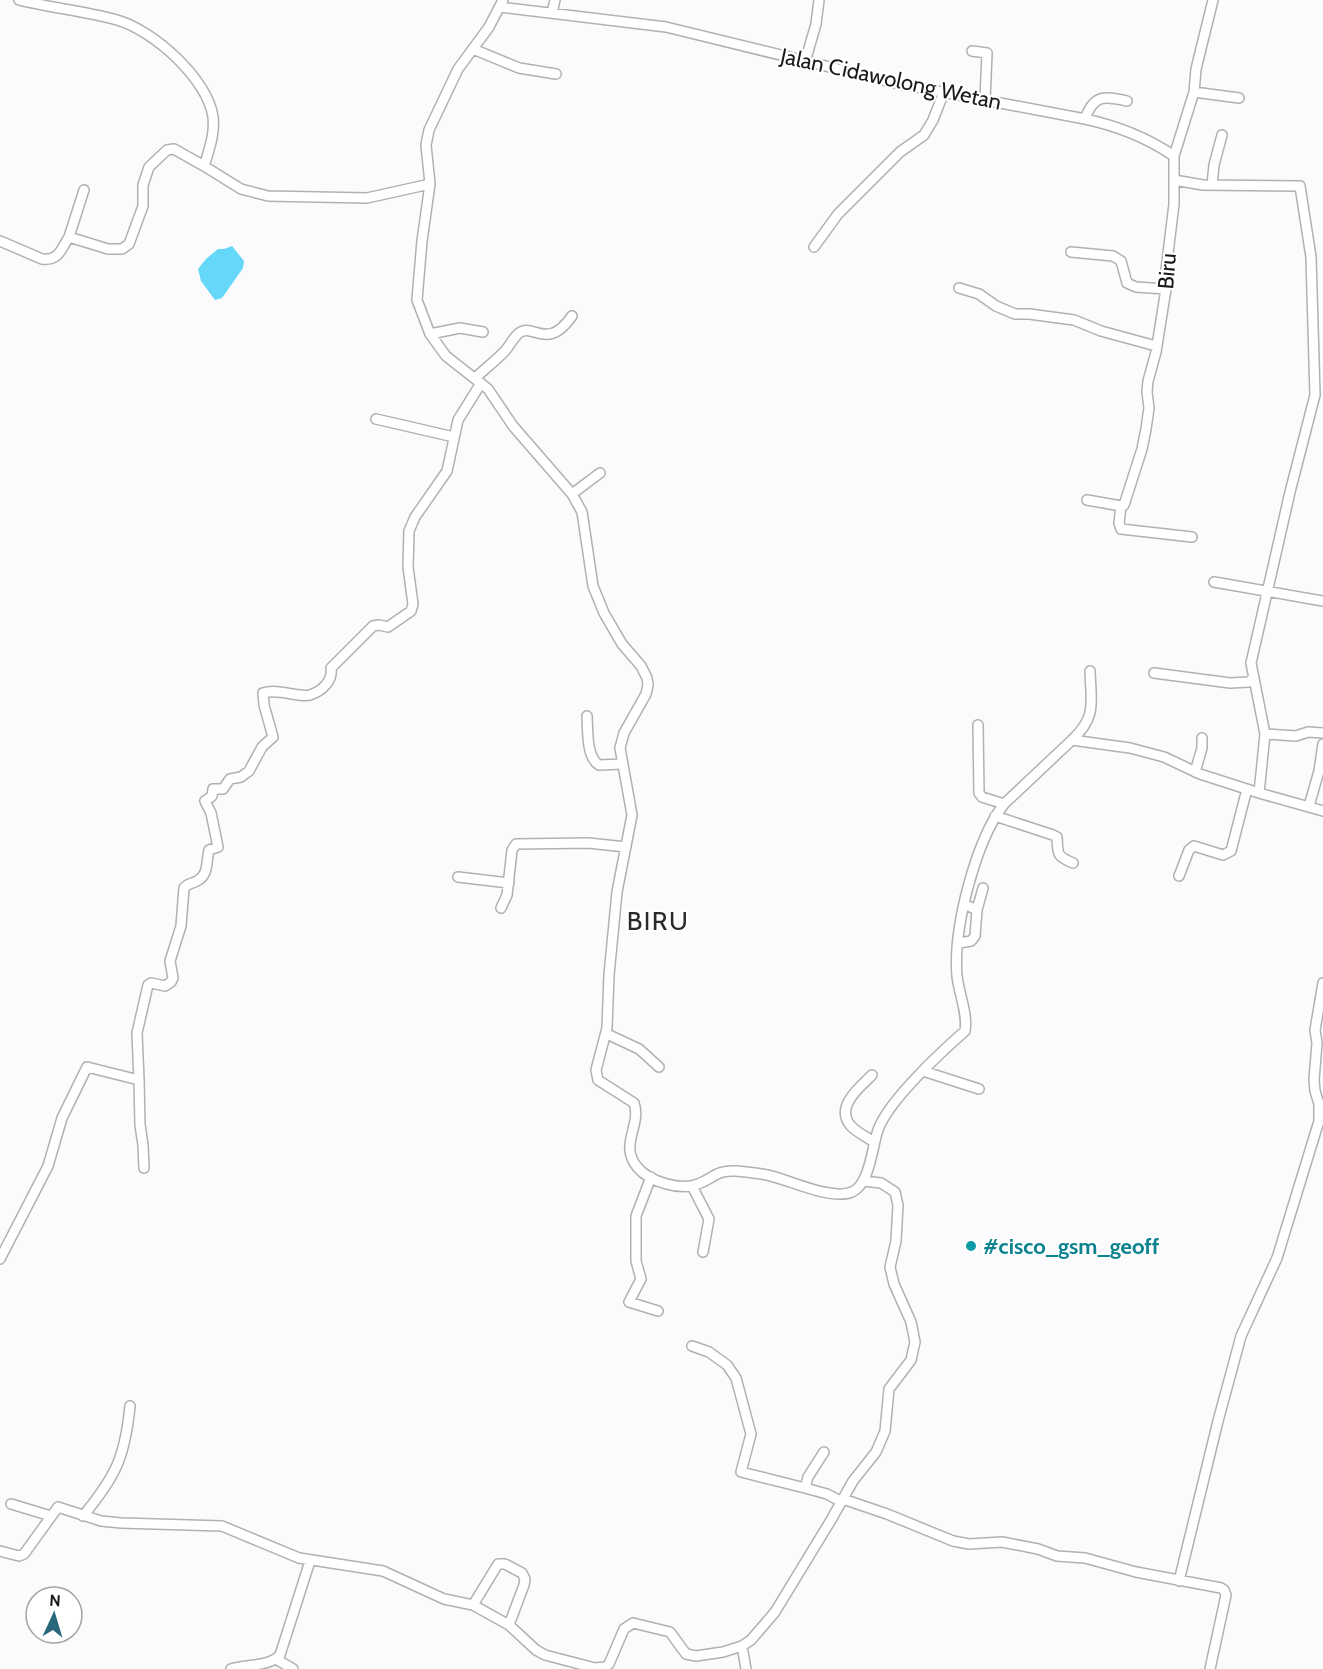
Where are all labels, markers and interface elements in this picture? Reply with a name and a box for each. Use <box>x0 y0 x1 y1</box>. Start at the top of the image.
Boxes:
street label: Jalan Cidawolong Wetan <box>777 42 1004 116</box>
street label: Biru <box>1152 252 1182 290</box>
district label: BIRU <box>627 905 689 937</box>
place label: #cisco_gsm_geoff <box>983 1233 1160 1260</box>
marker: #cisco_gsm_geoff <box>964 1239 978 1253</box>
north arrow <box>24 1585 84 1645</box>
text: N <box>49 1591 61 1610</box>

